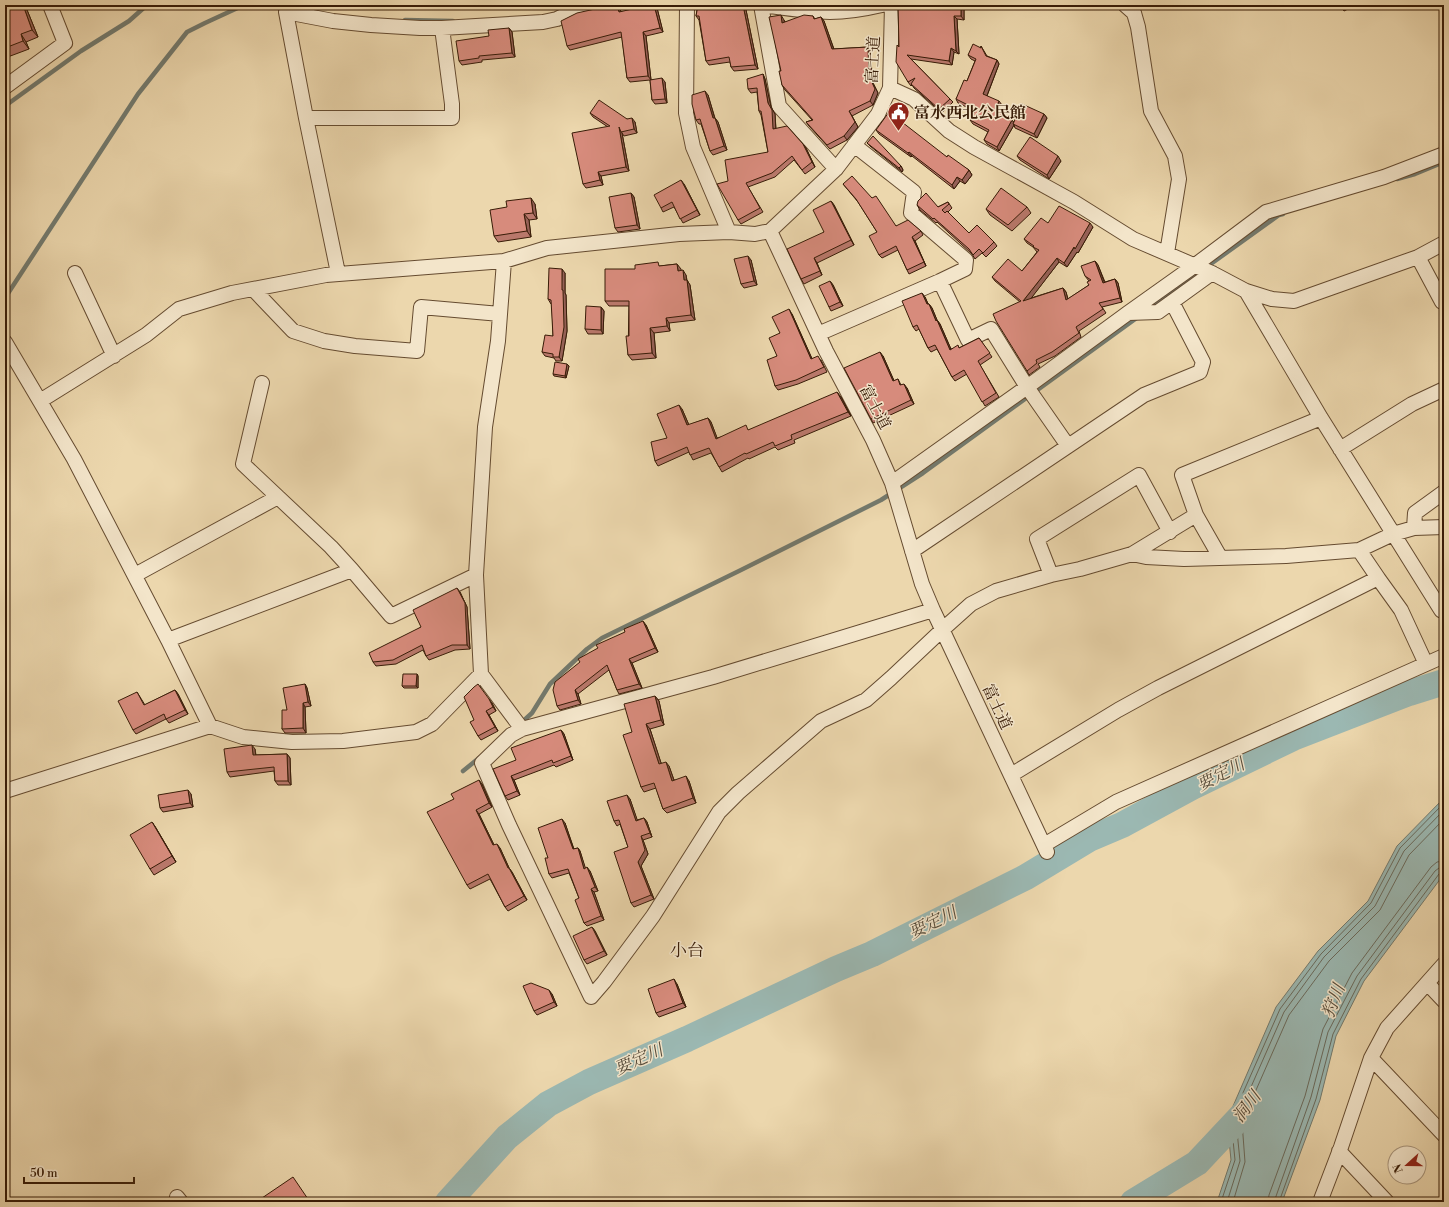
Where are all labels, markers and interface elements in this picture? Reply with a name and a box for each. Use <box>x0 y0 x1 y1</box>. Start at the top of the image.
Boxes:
street label: 富士道 <box>862 36 884 84</box>
public building icon: 富水西北公民館 <box>886 100 912 133</box>
place label: 富水西北公民館 <box>914 103 1026 123</box>
street label: 富士道 <box>855 381 895 433</box>
street label: 富士道 <box>978 681 1016 733</box>
water label: 要定川 <box>1193 753 1250 796</box>
water label: 要定川 <box>905 901 963 944</box>
district label: 小台 <box>670 940 704 962</box>
water label: 狩川 <box>1318 979 1351 1021</box>
water label: 要定川 <box>611 1039 669 1080</box>
water label: 洞川 <box>1228 1085 1267 1127</box>
north arrow <box>1387 1145 1427 1185</box>
scale bar <box>24 1159 134 1185</box>
text: N <box>1390 1161 1407 1175</box>
text: 50 m <box>30 1166 58 1181</box>

